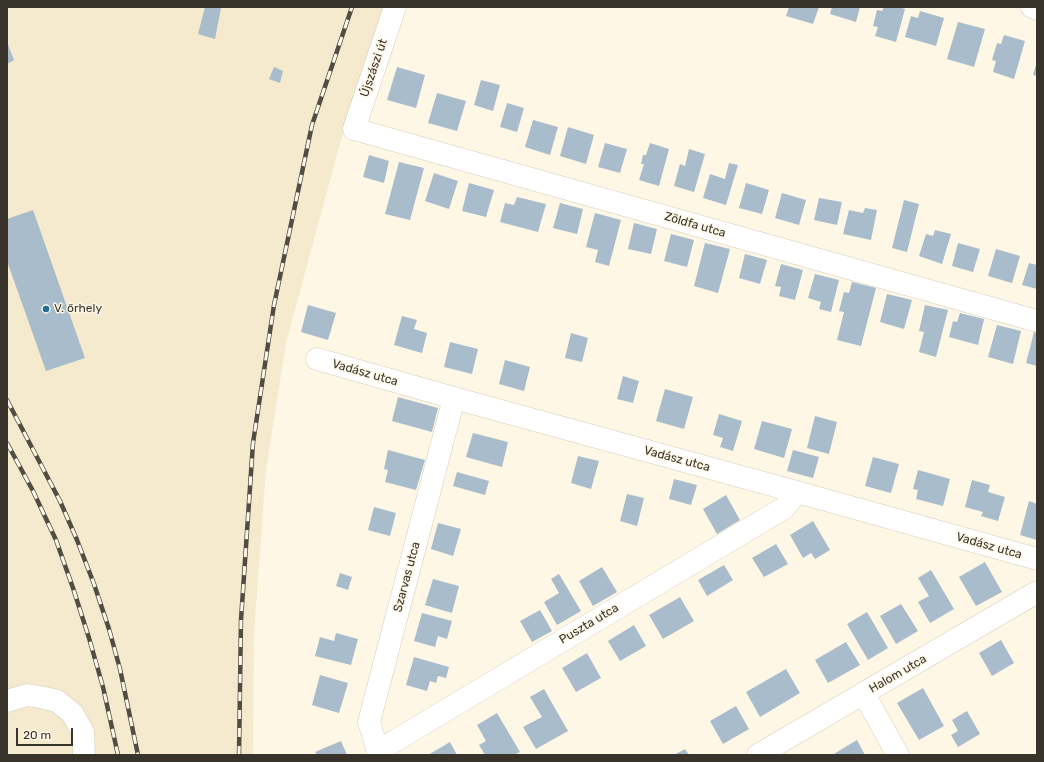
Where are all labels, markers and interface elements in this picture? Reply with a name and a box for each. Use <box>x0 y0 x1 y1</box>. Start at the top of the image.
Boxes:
street label: Újszászi út <box>357 37 391 99</box>
street label: Zöldfa utca <box>663 209 727 241</box>
place label: V. őrhely <box>54 302 102 316</box>
marker: V. őrhely <box>41 304 51 314</box>
street label: Vadász utca <box>330 357 400 389</box>
street label: Vadász utca <box>642 443 712 475</box>
street label: Vadász utca <box>954 530 1024 562</box>
street label: Szarvas utca <box>391 540 423 614</box>
street label: Puszta utca <box>557 601 621 647</box>
street label: Halom utca <box>867 652 929 696</box>
scale bar <box>18 720 75 746</box>
text: 20 m <box>23 728 51 742</box>

